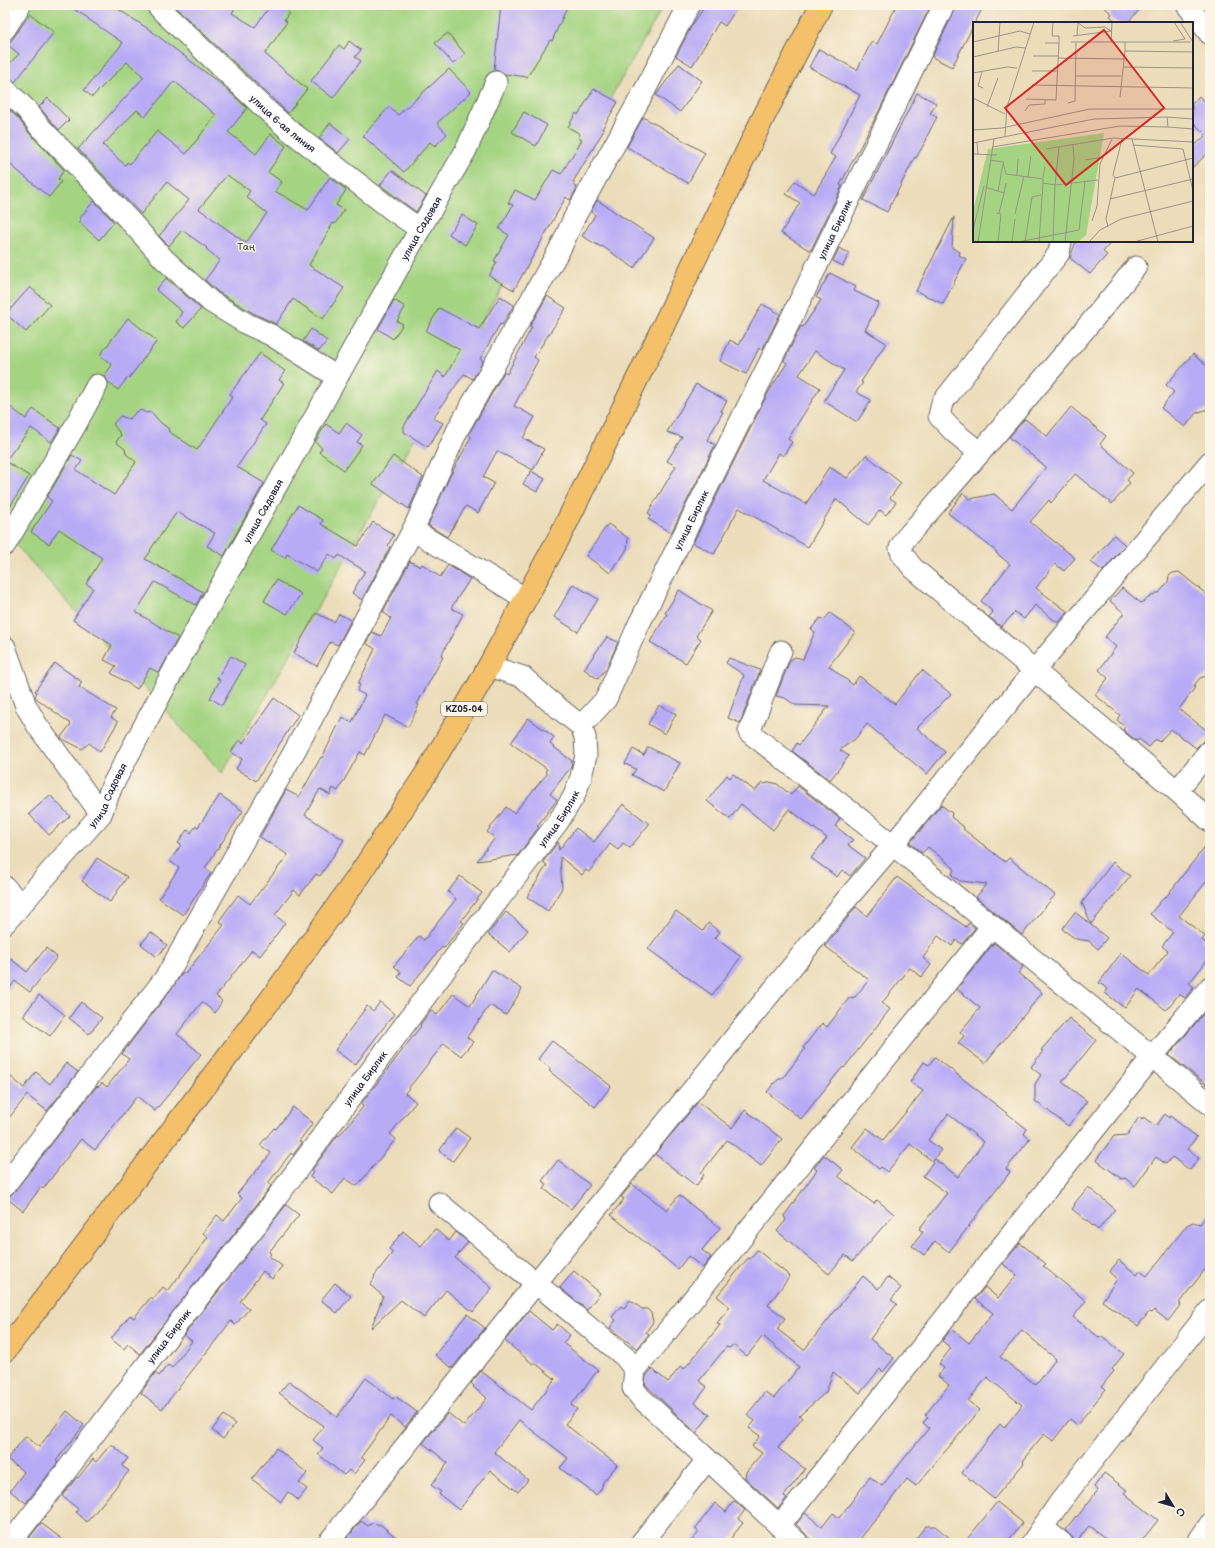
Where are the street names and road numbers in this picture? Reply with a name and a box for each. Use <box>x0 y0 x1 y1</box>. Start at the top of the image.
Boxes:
street label: улица 6-ая линия <box>247 93 318 156</box>
street label: улица Садовая <box>399 194 445 262</box>
street label: улица Бирлик <box>816 197 855 262</box>
street label: улица Садовая <box>241 477 286 545</box>
street label: улица Бирлик <box>672 488 712 552</box>
road number: KZ05-04 <box>441 702 487 716</box>
street label: улица Садовая <box>87 761 130 831</box>
street label: улица Бирлик <box>536 789 583 849</box>
street label: улица Бирлик <box>342 1048 390 1108</box>
street label: улица Бирлик <box>145 1306 194 1366</box>

